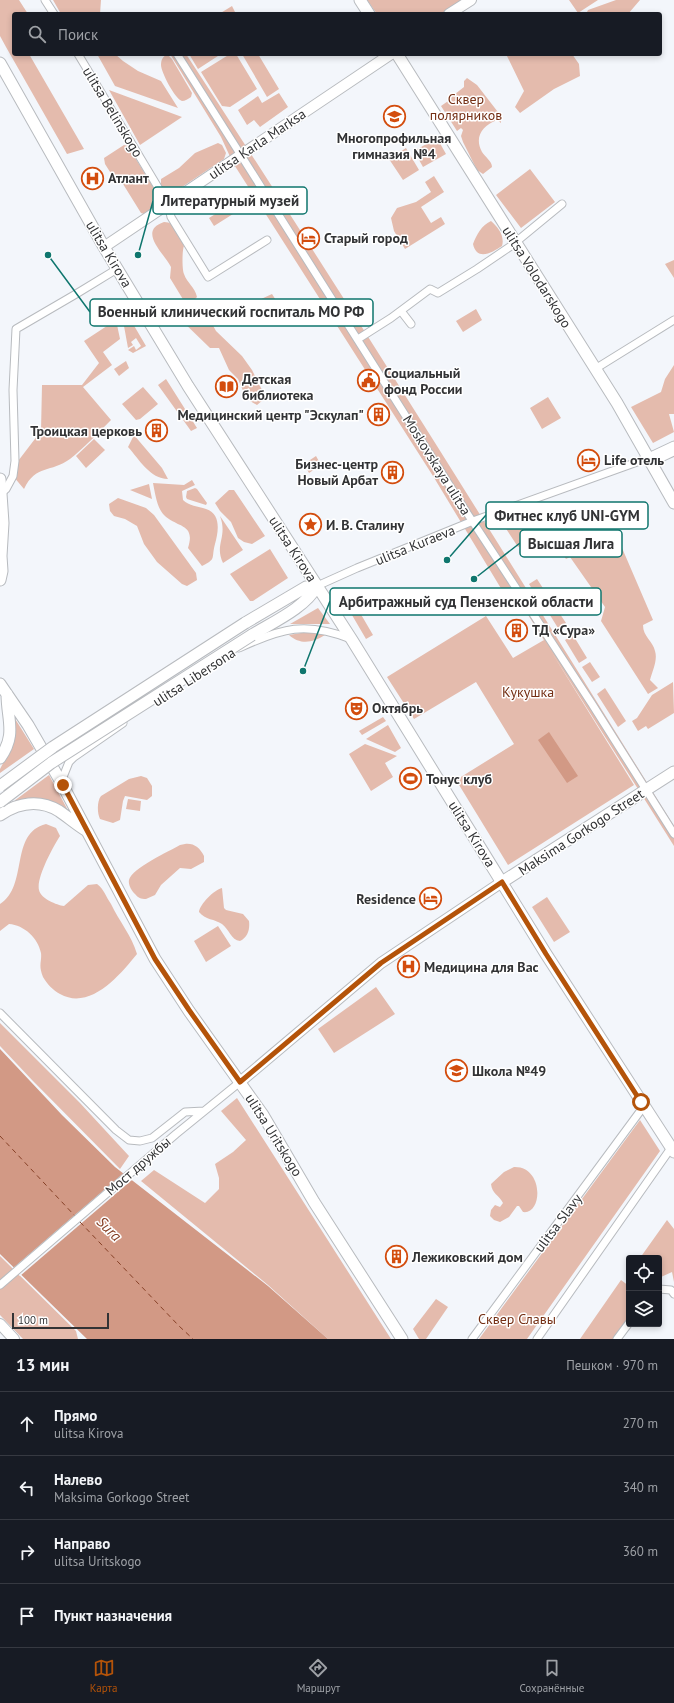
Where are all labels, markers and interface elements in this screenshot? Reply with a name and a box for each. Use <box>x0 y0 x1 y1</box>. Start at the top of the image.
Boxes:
search box <box>12 12 662 56</box>
icon: search <box>26 23 48 45</box>
text: Поиск <box>58 25 98 44</box>
street label: ulitsa Belinskogo <box>79 63 147 161</box>
park label: Сквер полярников <box>430 90 502 124</box>
school or university icon: Многопрофильная гимназия №4 <box>381 103 407 129</box>
street label: ulitsa Karla Marksa <box>205 105 309 183</box>
place label: Многопрофильная гимназия №4 <box>337 129 451 163</box>
hospital icon: Атлант <box>79 165 105 191</box>
place label: Атлант <box>108 169 149 187</box>
callout: Литературный музей <box>153 187 307 214</box>
text: Литературный музей <box>160 191 299 210</box>
street label: ulitsa Kirova <box>82 217 136 291</box>
street label: ulitsa Volodarskogo <box>498 223 576 331</box>
hotel icon: Старый город <box>296 225 322 251</box>
place label: Старый город <box>324 229 408 247</box>
callout: Военный клинический госпиталь МО РФ <box>90 299 373 326</box>
text: Военный клинический госпиталь МО РФ <box>98 302 364 321</box>
place label: Социальный фонд России <box>384 364 463 398</box>
public building icon: Социальный фонд России <box>356 368 382 394</box>
place label: Детская библиотека <box>242 370 314 404</box>
library icon: Детская библиотека <box>213 374 239 400</box>
building icon: Медицинский центр "Эскулап" <box>366 402 392 428</box>
place label: Медицинский центр "Эскулап" <box>177 406 364 424</box>
street label: Moskovskaya ulitsa <box>399 412 475 518</box>
building icon: Троицкая церковь <box>144 418 170 444</box>
place label: Троицкая церковь <box>30 422 142 440</box>
hotel icon: Life отель <box>576 447 602 473</box>
place label: Life отель <box>604 451 664 469</box>
place label: Бизнес-центр Новый Арбат <box>295 455 378 489</box>
building icon: Бизнес-центр Новый Арбат <box>380 459 406 485</box>
callout: Фитнес клуб UNI-GYM <box>486 502 648 529</box>
text: Фитнес клуб UNI-GYM <box>494 506 640 525</box>
place icon: И. В. Сталину <box>297 512 323 538</box>
street label: ulitsa Kirova <box>265 513 321 585</box>
place label: И. В. Сталину <box>326 516 404 534</box>
street label: ulitsa Kuraeva <box>372 521 458 569</box>
callout: Высшая Лига <box>520 530 622 557</box>
text: Высшая Лига <box>528 534 614 553</box>
callout: Арбитражный суд Пензенской области <box>330 588 601 615</box>
text: Арбитражный суд Пензенской области <box>339 592 593 611</box>
building icon: ТД «Сура» <box>503 617 529 643</box>
place label: ТД «Сура» <box>532 621 595 639</box>
street label: ulitsa Libersona <box>149 644 239 710</box>
park label: Кукушка <box>502 683 554 701</box>
theatre icon: Октябрь <box>344 695 370 721</box>
place label: Октябрь <box>372 699 423 717</box>
sports icon: Тонус клуб <box>397 766 423 792</box>
place label: Тонус клуб <box>426 770 492 788</box>
route end <box>54 776 72 794</box>
street label: Maksima Gorkogo Street <box>515 785 647 879</box>
street label: ulitsa Kirova <box>445 798 499 871</box>
hotel icon: Residence <box>418 886 444 912</box>
place label: Residence <box>356 890 416 908</box>
hospital icon: Медицина для Вас <box>396 954 422 980</box>
place label: Медицина для Вас <box>424 958 539 976</box>
school or university icon: Школа №49 <box>444 1058 470 1084</box>
place label: Школа №49 <box>472 1062 546 1080</box>
street label: ulitsa Uritskogo <box>241 1090 307 1180</box>
route start <box>632 1093 650 1111</box>
street label: Мост дружбы <box>102 1133 174 1199</box>
street label: ulitsa Slavy <box>530 1190 586 1256</box>
water label: Sura <box>93 1212 126 1246</box>
building icon: Лежиковский дом <box>383 1244 409 1270</box>
place label: Лежиковский дом <box>411 1248 523 1266</box>
map controls <box>626 1255 662 1327</box>
button: locate <box>626 1255 662 1291</box>
button: layers <box>626 1291 662 1327</box>
park label: Сквер Славы <box>478 1310 556 1328</box>
scale bar <box>12 1311 109 1330</box>
text: 100 m <box>18 1313 48 1327</box>
text: 13 мин <box>16 1354 69 1376</box>
text: Пешком · 970 m <box>566 1357 658 1374</box>
text: Прямо <box>54 1406 97 1425</box>
icon: ahead <box>16 1413 38 1435</box>
text: 270 m <box>623 1415 658 1432</box>
text: ulitsa Kirova <box>54 1425 123 1442</box>
text: Налево <box>54 1470 102 1489</box>
icon: left <box>16 1477 38 1499</box>
text: 340 m <box>623 1479 658 1496</box>
text: Maksima Gorkogo Street <box>54 1489 189 1506</box>
text: Направо <box>54 1534 110 1553</box>
icon: right <box>16 1541 38 1563</box>
text: 360 m <box>623 1543 658 1560</box>
text: ulitsa Uritskogo <box>54 1553 141 1570</box>
icon: arrive <box>16 1605 38 1627</box>
text: Пункт назначения <box>54 1606 172 1625</box>
tab: Карта <box>90 1657 117 1695</box>
tab: Маршрут <box>297 1657 340 1695</box>
tab: Сохранённые <box>519 1657 584 1695</box>

